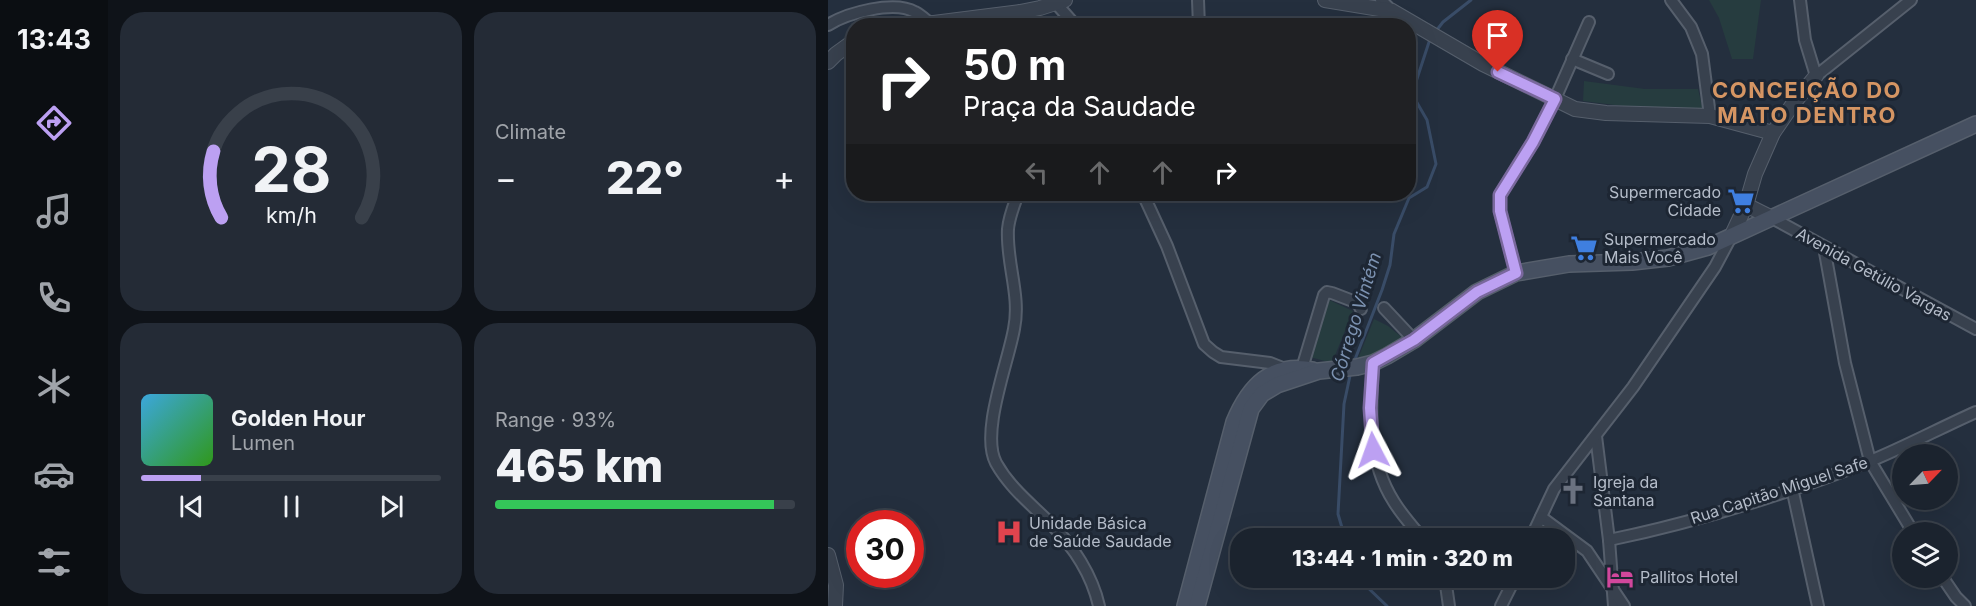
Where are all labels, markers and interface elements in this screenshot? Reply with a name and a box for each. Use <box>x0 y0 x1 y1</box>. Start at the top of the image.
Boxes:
pin <box>1472 10 1523 72</box>
icon: arrive <box>1481 19 1514 52</box>
text: 13:43 <box>17 23 91 56</box>
text: 50 m <box>963 39 1066 90</box>
icon: right <box>864 42 942 120</box>
district label: CONCEIÇÃO DO MATO DENTRO <box>1712 77 1902 128</box>
text: Praça da Saudade <box>963 90 1196 123</box>
icon: directions <box>33 102 75 144</box>
text: Climate <box>495 120 566 144</box>
text: 28 <box>251 132 331 207</box>
text: 22° <box>606 150 684 205</box>
icon: left <box>1020 156 1053 189</box>
icon: ahead <box>1083 156 1116 189</box>
icon: ahead <box>1146 156 1179 189</box>
icon: right <box>1209 156 1242 189</box>
text: − <box>495 158 517 198</box>
text: + <box>773 158 795 198</box>
place label: Supermercado Cidade <box>1609 182 1721 220</box>
supermarket icon: Supermercado Cidade <box>1726 186 1756 216</box>
icon: music <box>33 190 75 232</box>
text: km/h <box>266 203 316 229</box>
street label: Avenida Getúlio Vargas <box>1793 223 1955 325</box>
place label: Supermercado Mais Você <box>1604 229 1716 267</box>
supermarket icon: Supermercado Mais Você <box>1569 233 1599 263</box>
water label: Córrego Vintém <box>1326 249 1385 384</box>
icon: phone <box>33 277 75 319</box>
icon: climate <box>33 365 75 407</box>
text: Golden Hour <box>231 405 365 431</box>
text: Range · 93% <box>495 408 616 432</box>
position arrow <box>1341 418 1405 482</box>
text: Lumen <box>231 431 295 455</box>
text: 465 km <box>495 438 663 493</box>
north arrow <box>1892 444 1958 510</box>
map controls <box>1892 444 1958 588</box>
street label: Rua Capitão Miguel Safe <box>1688 452 1870 528</box>
icon: car <box>33 453 75 495</box>
place label: Igreja da Santana <box>1593 472 1658 510</box>
church icon: Igreja da Santana <box>1558 476 1588 506</box>
icon: previous <box>175 490 208 523</box>
icon: pause <box>275 490 308 523</box>
icon: next <box>375 490 408 523</box>
speed limit sign: 30 <box>846 510 924 588</box>
place label: Unidade Básica de Saúde Saudade <box>1029 513 1172 551</box>
hospital icon: Unidade Básica de Saúde Saudade <box>994 517 1024 547</box>
button: layers <box>1892 522 1958 588</box>
icon: filters <box>33 541 75 583</box>
text: 13:44 · 1 min · 320 m <box>1292 545 1513 571</box>
hotel icon: Pallitos Hotel <box>1605 562 1635 592</box>
place label: Pallitos Hotel <box>1640 567 1738 587</box>

